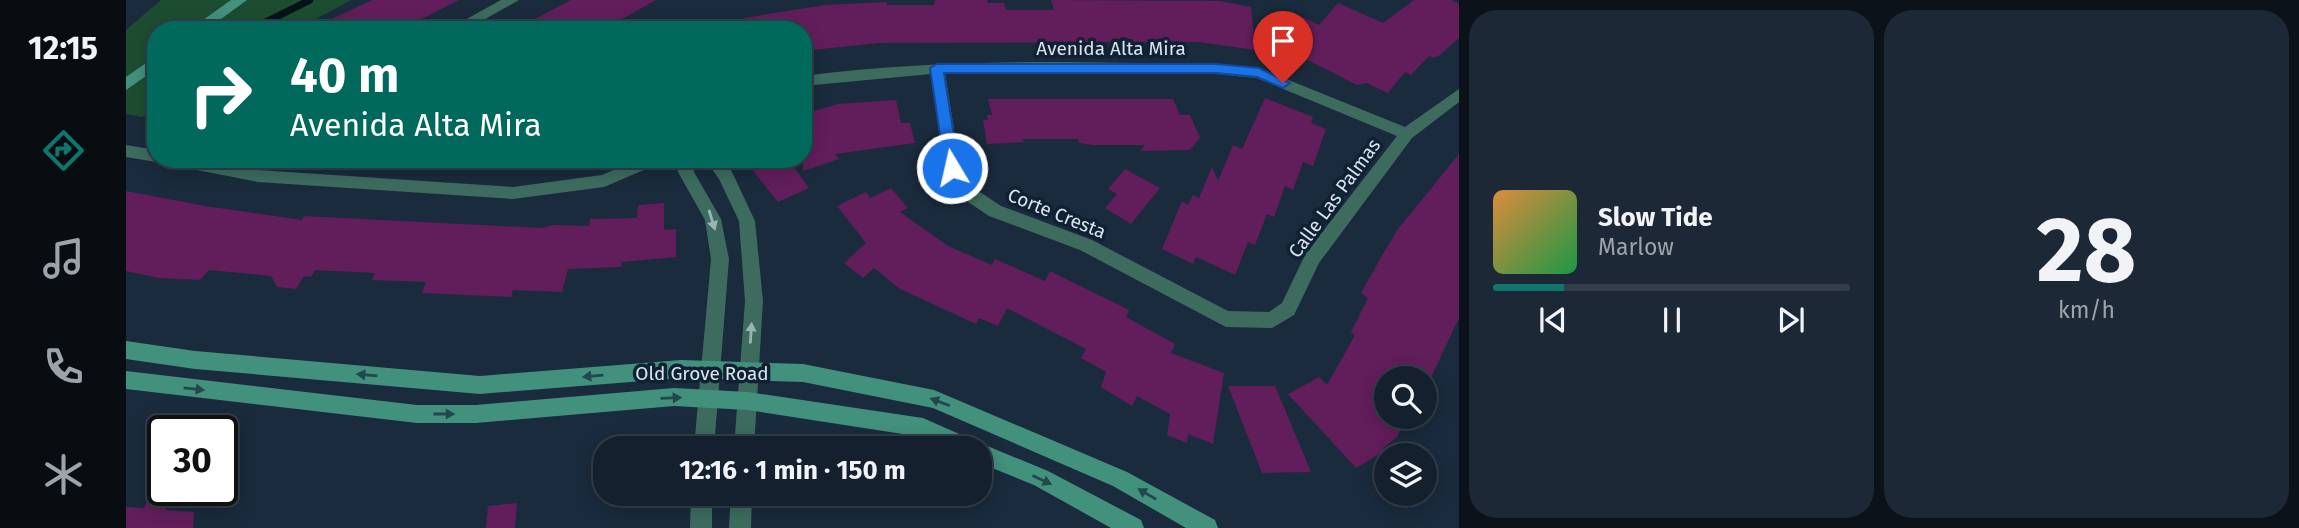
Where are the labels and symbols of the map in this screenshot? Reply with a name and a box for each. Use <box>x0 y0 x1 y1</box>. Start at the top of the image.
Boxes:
pin <box>1253 11 1313 83</box>
street label: Avenida Alta Mira <box>1036 37 1186 60</box>
position arrow <box>915 131 989 205</box>
street label: Calle Las Palmas <box>1284 134 1385 262</box>
street label: Corte Cresta <box>1004 183 1109 244</box>
one-way arrow <box>707 210 717 231</box>
one-way arrow <box>746 322 757 344</box>
street label: Old Grove Road <box>635 362 769 385</box>
one-way arrow <box>356 369 378 380</box>
one-way arrow <box>582 371 604 382</box>
one-way arrow <box>183 384 205 395</box>
one-way arrow <box>660 392 682 403</box>
one-way arrow <box>929 396 950 407</box>
one-way arrow <box>434 408 456 420</box>
speed limit sign: 30 <box>147 415 238 506</box>
one-way arrow <box>1032 474 1052 486</box>
one-way arrow <box>1138 488 1157 500</box>

